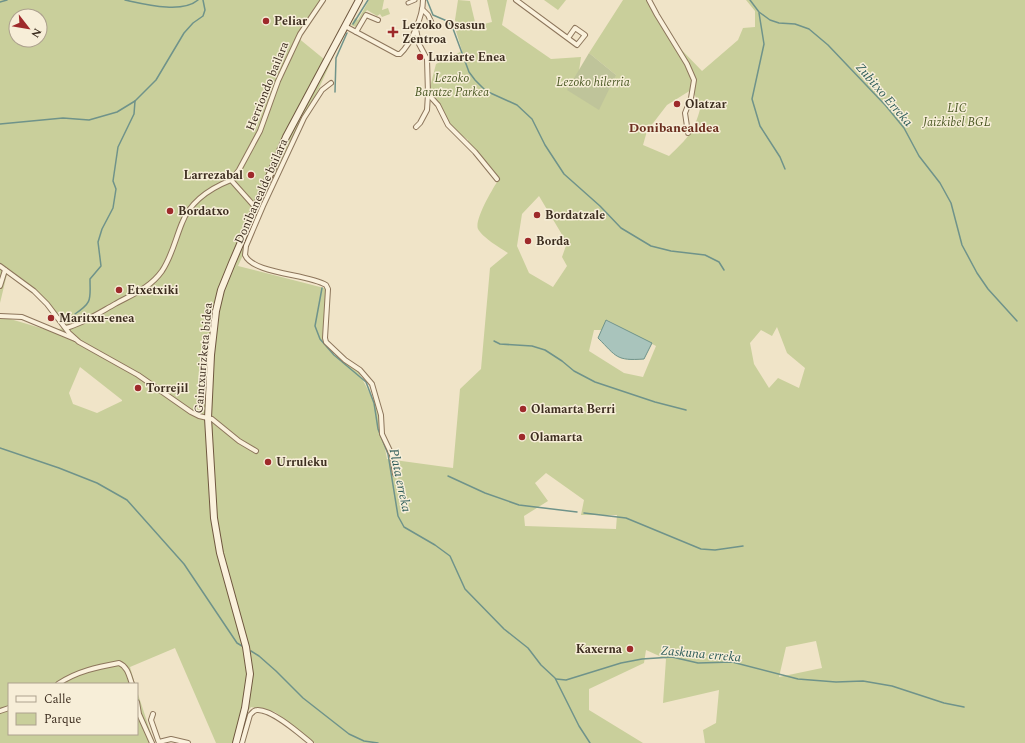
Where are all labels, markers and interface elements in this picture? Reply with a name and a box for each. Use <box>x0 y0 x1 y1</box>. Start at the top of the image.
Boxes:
north arrow <box>8 8 48 48</box>
place label: Peliar <box>274 12 308 31</box>
marker: Peliar <box>261 16 271 26</box>
place label: Lezoko Osasun Zentroa <box>402 16 486 49</box>
text: N <box>27 25 46 41</box>
marker: Lezoko Osasun Zentroa <box>387 26 399 38</box>
street label: Herriondo bailara <box>241 38 294 134</box>
place label: Luziarte Enea <box>428 48 506 67</box>
marker: Luziarte Enea <box>415 52 425 62</box>
water label: Zubitxo Erreka <box>851 58 918 131</box>
park label: Lezoko Baratze Parkea <box>415 69 489 102</box>
park label: Lezoko hilerria <box>556 73 630 92</box>
place label: Olatzar <box>685 95 727 114</box>
marker: Olatzar <box>672 99 682 109</box>
park label: LIC Jaizkibel BGL <box>922 99 991 132</box>
district label: Donibanealdea <box>629 118 720 138</box>
street label: Donibanealde bailara <box>230 135 293 247</box>
place label: Larrezabal <box>184 166 243 185</box>
marker: Larrezabal <box>246 170 256 180</box>
place label: Bordatxo <box>178 202 230 221</box>
marker: Bordatxo <box>165 206 175 216</box>
place label: Bordatzale <box>545 206 605 225</box>
marker: Bordatzale <box>532 210 542 220</box>
place label: Borda <box>536 232 570 251</box>
marker: Borda <box>523 236 533 246</box>
place label: Etxetxiki <box>127 281 179 300</box>
marker: Etxetxiki <box>114 285 124 295</box>
street label: Gaintxurizketa bidea <box>189 302 218 414</box>
place label: Maritxu-enea <box>59 309 135 328</box>
marker: Maritxu-enea <box>46 313 56 323</box>
place label: Torrejil <box>146 379 188 398</box>
marker: Torrejil <box>133 383 143 393</box>
place label: Olamarta Berri <box>531 400 615 419</box>
marker: Olamarta Berri <box>518 404 528 414</box>
place label: Olamarta <box>530 428 583 447</box>
marker: Olamarta <box>517 432 527 442</box>
water label: Plata erreka <box>384 446 417 514</box>
place label: Urruleku <box>276 453 327 472</box>
marker: Urruleku <box>263 457 273 467</box>
place label: Kaxerna <box>576 640 623 659</box>
water label: Zaskuna erreka <box>660 641 743 668</box>
marker: Kaxerna <box>625 644 635 654</box>
legend <box>8 683 138 735</box>
text: Calle <box>44 690 72 709</box>
text: Parque <box>44 710 81 729</box>

